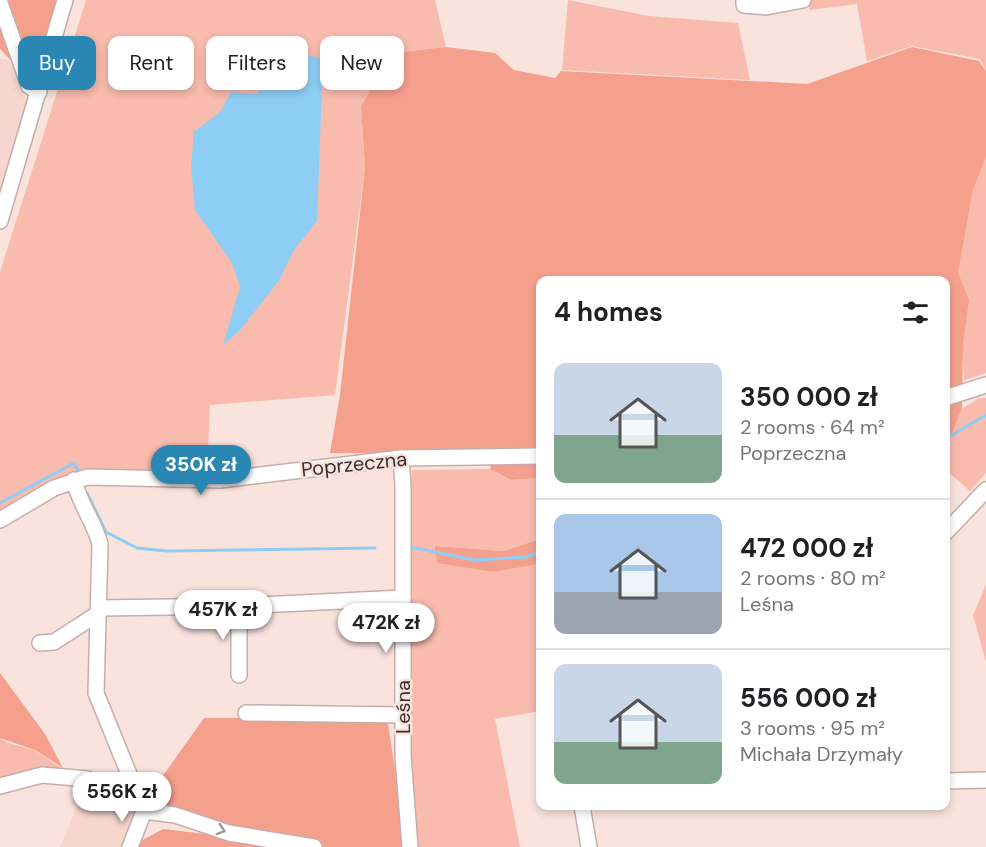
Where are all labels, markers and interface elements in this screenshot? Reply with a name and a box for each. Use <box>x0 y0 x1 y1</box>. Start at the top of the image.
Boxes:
chip: Buy <box>18 36 96 90</box>
chip: Rent <box>108 36 194 90</box>
chip: Filters <box>206 36 308 90</box>
chip: New <box>320 36 404 90</box>
text: 4 homes <box>554 295 663 329</box>
icon: filters <box>899 296 932 329</box>
text: 350 000 zł <box>740 380 878 414</box>
icon: home <box>602 387 674 459</box>
text: 2 rooms · 64 m² <box>740 414 884 440</box>
text: Poprzeczna <box>740 440 846 466</box>
pin: 350K zł <box>146 445 256 496</box>
street label: Poprzeczna <box>300 446 408 482</box>
text: 350K zł <box>165 451 237 477</box>
text: 472 000 zł <box>740 531 873 565</box>
icon: home <box>602 538 674 610</box>
text: 2 rooms · 80 m² <box>740 565 886 591</box>
pin: 457K zł <box>168 590 278 641</box>
text: Leśna <box>740 591 794 617</box>
text: 457K zł <box>188 596 258 622</box>
pin: 472K zł <box>331 603 441 654</box>
text: 472K zł <box>352 609 420 635</box>
street label: Leśna <box>390 680 416 734</box>
text: 556 000 zł <box>740 681 876 715</box>
icon: home <box>602 688 674 760</box>
text: 3 rooms · 95 m² <box>740 715 885 741</box>
text: Michała Drzymały <box>740 741 903 767</box>
pin: 556K zł <box>67 772 177 823</box>
text: 556K zł <box>86 778 158 804</box>
one-way arrow <box>215 823 226 835</box>

